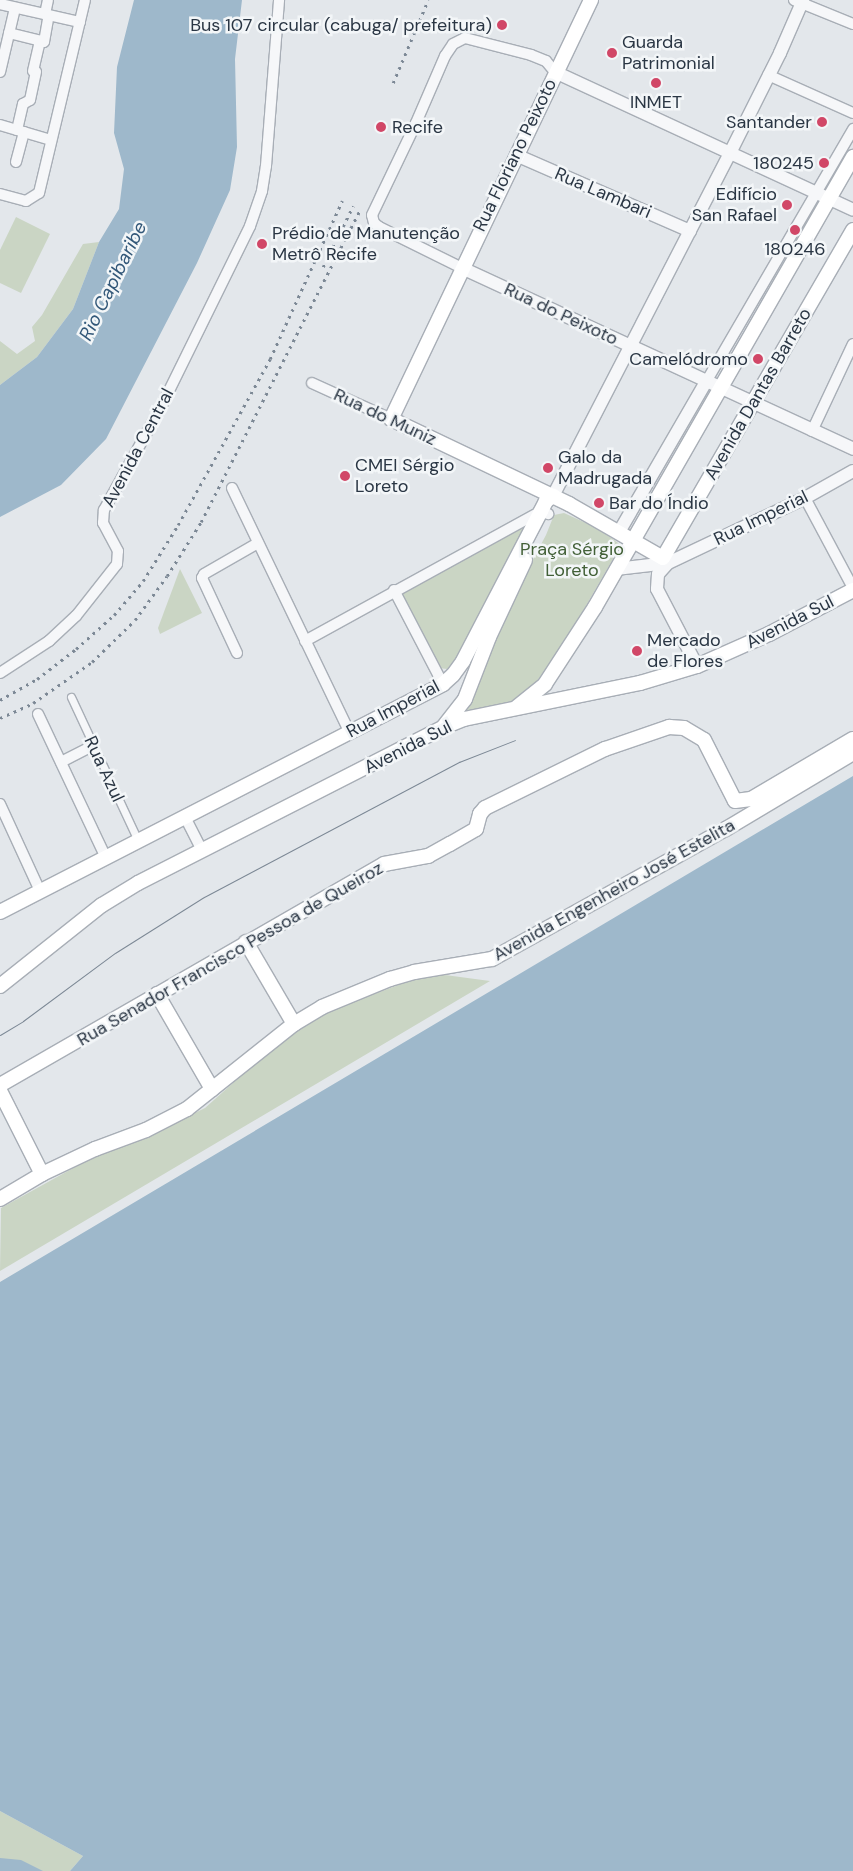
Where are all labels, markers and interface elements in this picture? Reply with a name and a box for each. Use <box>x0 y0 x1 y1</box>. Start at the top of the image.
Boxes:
place label: Bus 107 circular (cabuga/ prefeitura) <box>190 14 492 36</box>
marker: Bus 107 circular (cabuga/ prefeitura) <box>496 19 508 31</box>
place label: Guarda Patrimonial <box>622 32 715 74</box>
marker: Guarda Patrimonial <box>606 47 618 59</box>
street label: Rua Floriano Peixoto <box>469 75 561 235</box>
marker: INMET <box>650 77 662 89</box>
place label: INMET <box>630 91 682 113</box>
place label: Santander <box>726 111 812 133</box>
place label: Recife <box>392 116 443 138</box>
marker: Santander <box>816 116 828 128</box>
marker: Recife <box>374 120 388 134</box>
place label: 180245 <box>753 152 814 174</box>
marker: 180245 <box>818 157 830 169</box>
street label: Rua Lambari <box>551 163 655 223</box>
place label: Edifício San Rafael <box>692 184 777 226</box>
marker: Edifício San Rafael <box>781 199 793 211</box>
water label: Rio Capibaribe <box>74 218 152 344</box>
place label: Prédio de Manutenção Metrô Recife <box>272 223 460 266</box>
marker: 180246 <box>789 224 801 236</box>
marker: Prédio de Manutenção Metrô Recife <box>256 238 268 250</box>
place label: 180246 <box>765 238 825 260</box>
street label: Rua do Peixoto <box>501 278 621 350</box>
street label: Avenida Dantas Barreto <box>700 304 816 484</box>
place label: Camelódromo <box>629 348 748 370</box>
marker: Camelódromo <box>752 353 764 365</box>
street label: Rua do Muniz <box>330 384 440 450</box>
street label: Avenida Central <box>98 385 178 511</box>
place label: Galo da Madrugada <box>558 447 652 489</box>
place label: CMEI Sérgio Loreto <box>355 455 454 498</box>
marker: Galo da Madrugada <box>542 462 554 474</box>
marker: CMEI Sérgio Loreto <box>339 470 351 482</box>
street label: Rua Imperial <box>710 486 812 550</box>
place label: Bar do Índio <box>609 492 709 514</box>
marker: Bar do Índio <box>593 497 605 509</box>
park label: Praça Sérgio Loreto <box>520 539 624 582</box>
street label: Avenida Sul <box>743 591 837 653</box>
place label: Mercado de Flores <box>647 630 723 672</box>
marker: Mercado de Flores <box>631 645 643 657</box>
street label: Rua Imperial <box>343 675 443 743</box>
street label: Avenida Sul <box>361 716 455 778</box>
street label: Rua Azul <box>79 733 129 805</box>
street label: Avenida Engenheiro José Estelita <box>489 814 739 966</box>
street label: Rua Senador Francisco Pessoa de Queiroz <box>73 857 387 1051</box>

